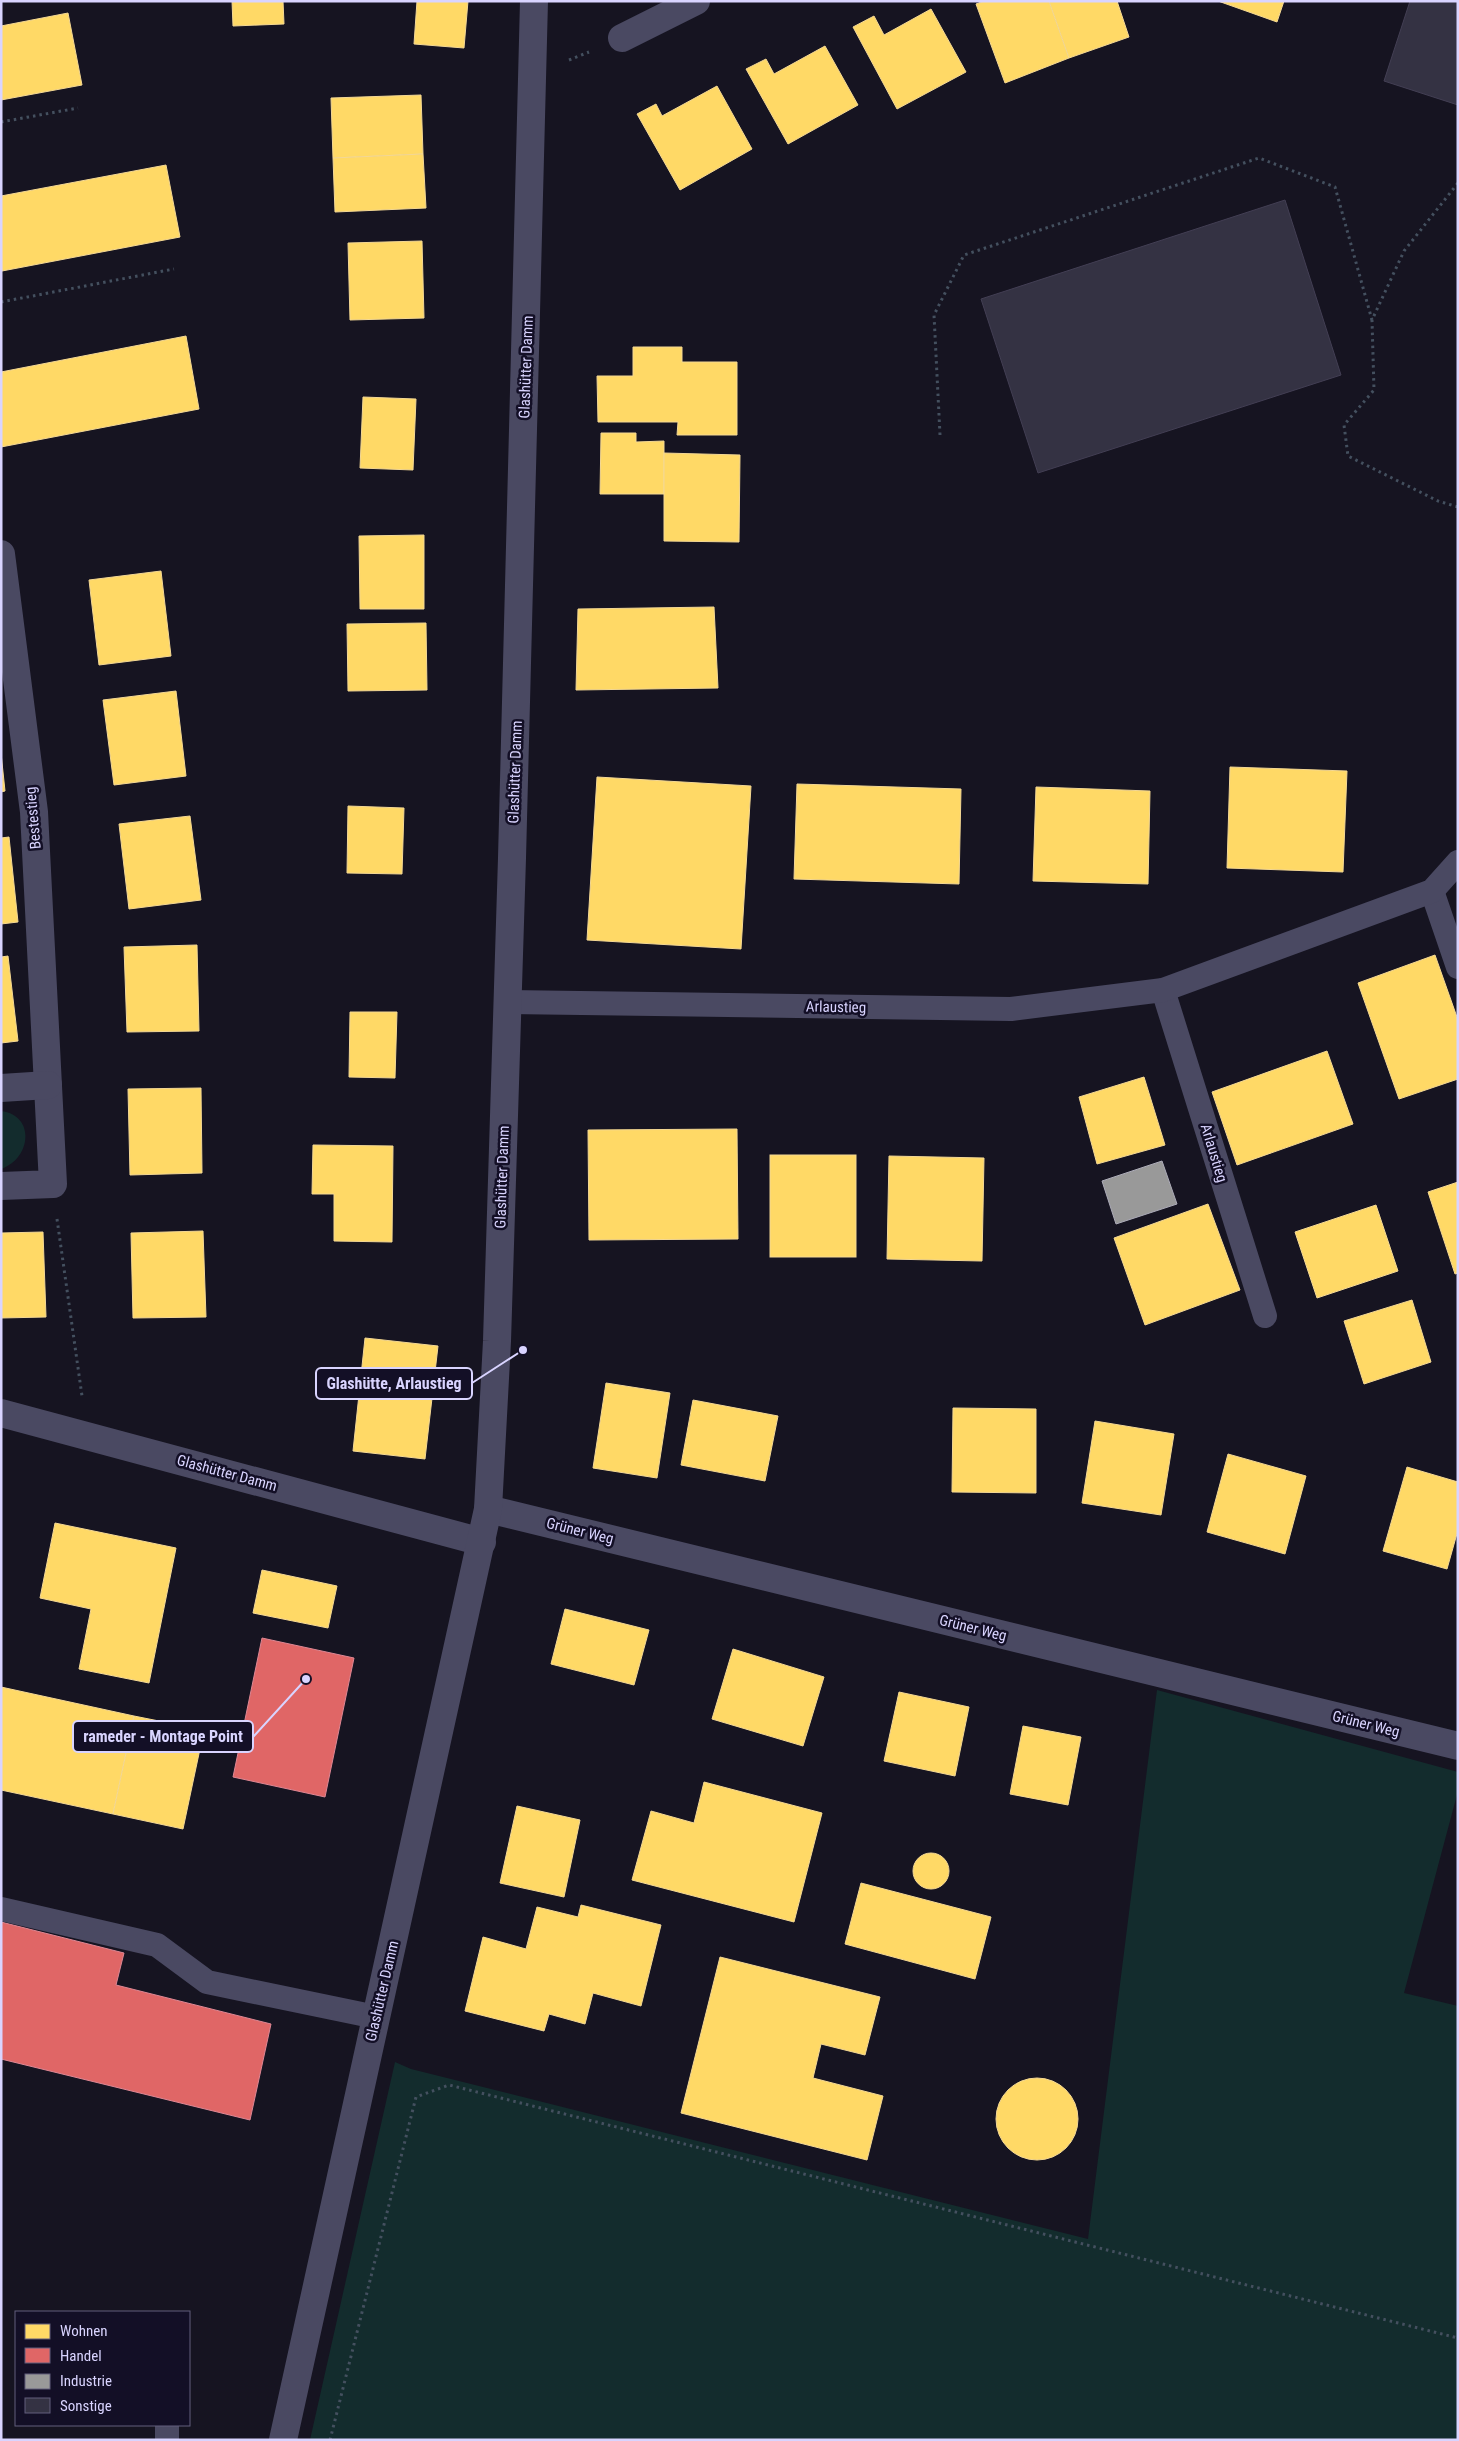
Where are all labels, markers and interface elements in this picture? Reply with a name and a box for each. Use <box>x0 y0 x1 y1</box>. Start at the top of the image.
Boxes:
street label: Glashütter Damm <box>515 315 537 419</box>
street label: Glashütter Damm <box>504 720 526 824</box>
street label: Bestestieg <box>21 786 45 850</box>
street label: Arlaustieg <box>806 997 866 1017</box>
street label: Arlaustieg <box>1197 1122 1231 1184</box>
street label: Glashütter Damm <box>491 1125 513 1229</box>
callout: Glashütte, Arlaustieg <box>316 1368 472 1399</box>
text: Glashütte, Arlaustieg <box>326 1374 462 1393</box>
street label: Glashütter Damm <box>175 1451 279 1495</box>
street label: Grüner Weg <box>545 1514 615 1548</box>
street label: Grüner Weg <box>938 1611 1008 1645</box>
street label: Grüner Weg <box>1331 1707 1401 1741</box>
callout: rameder - Montage Point <box>73 1721 253 1752</box>
text: rameder - Montage Point <box>83 1727 243 1746</box>
street label: Glashütter Damm <box>362 1939 402 2043</box>
legend <box>15 2311 190 2426</box>
text: Wohnen <box>60 2322 108 2340</box>
text: Handel <box>60 2347 102 2365</box>
text: Industrie <box>60 2372 112 2390</box>
text: Sonstige <box>60 2397 112 2415</box>

